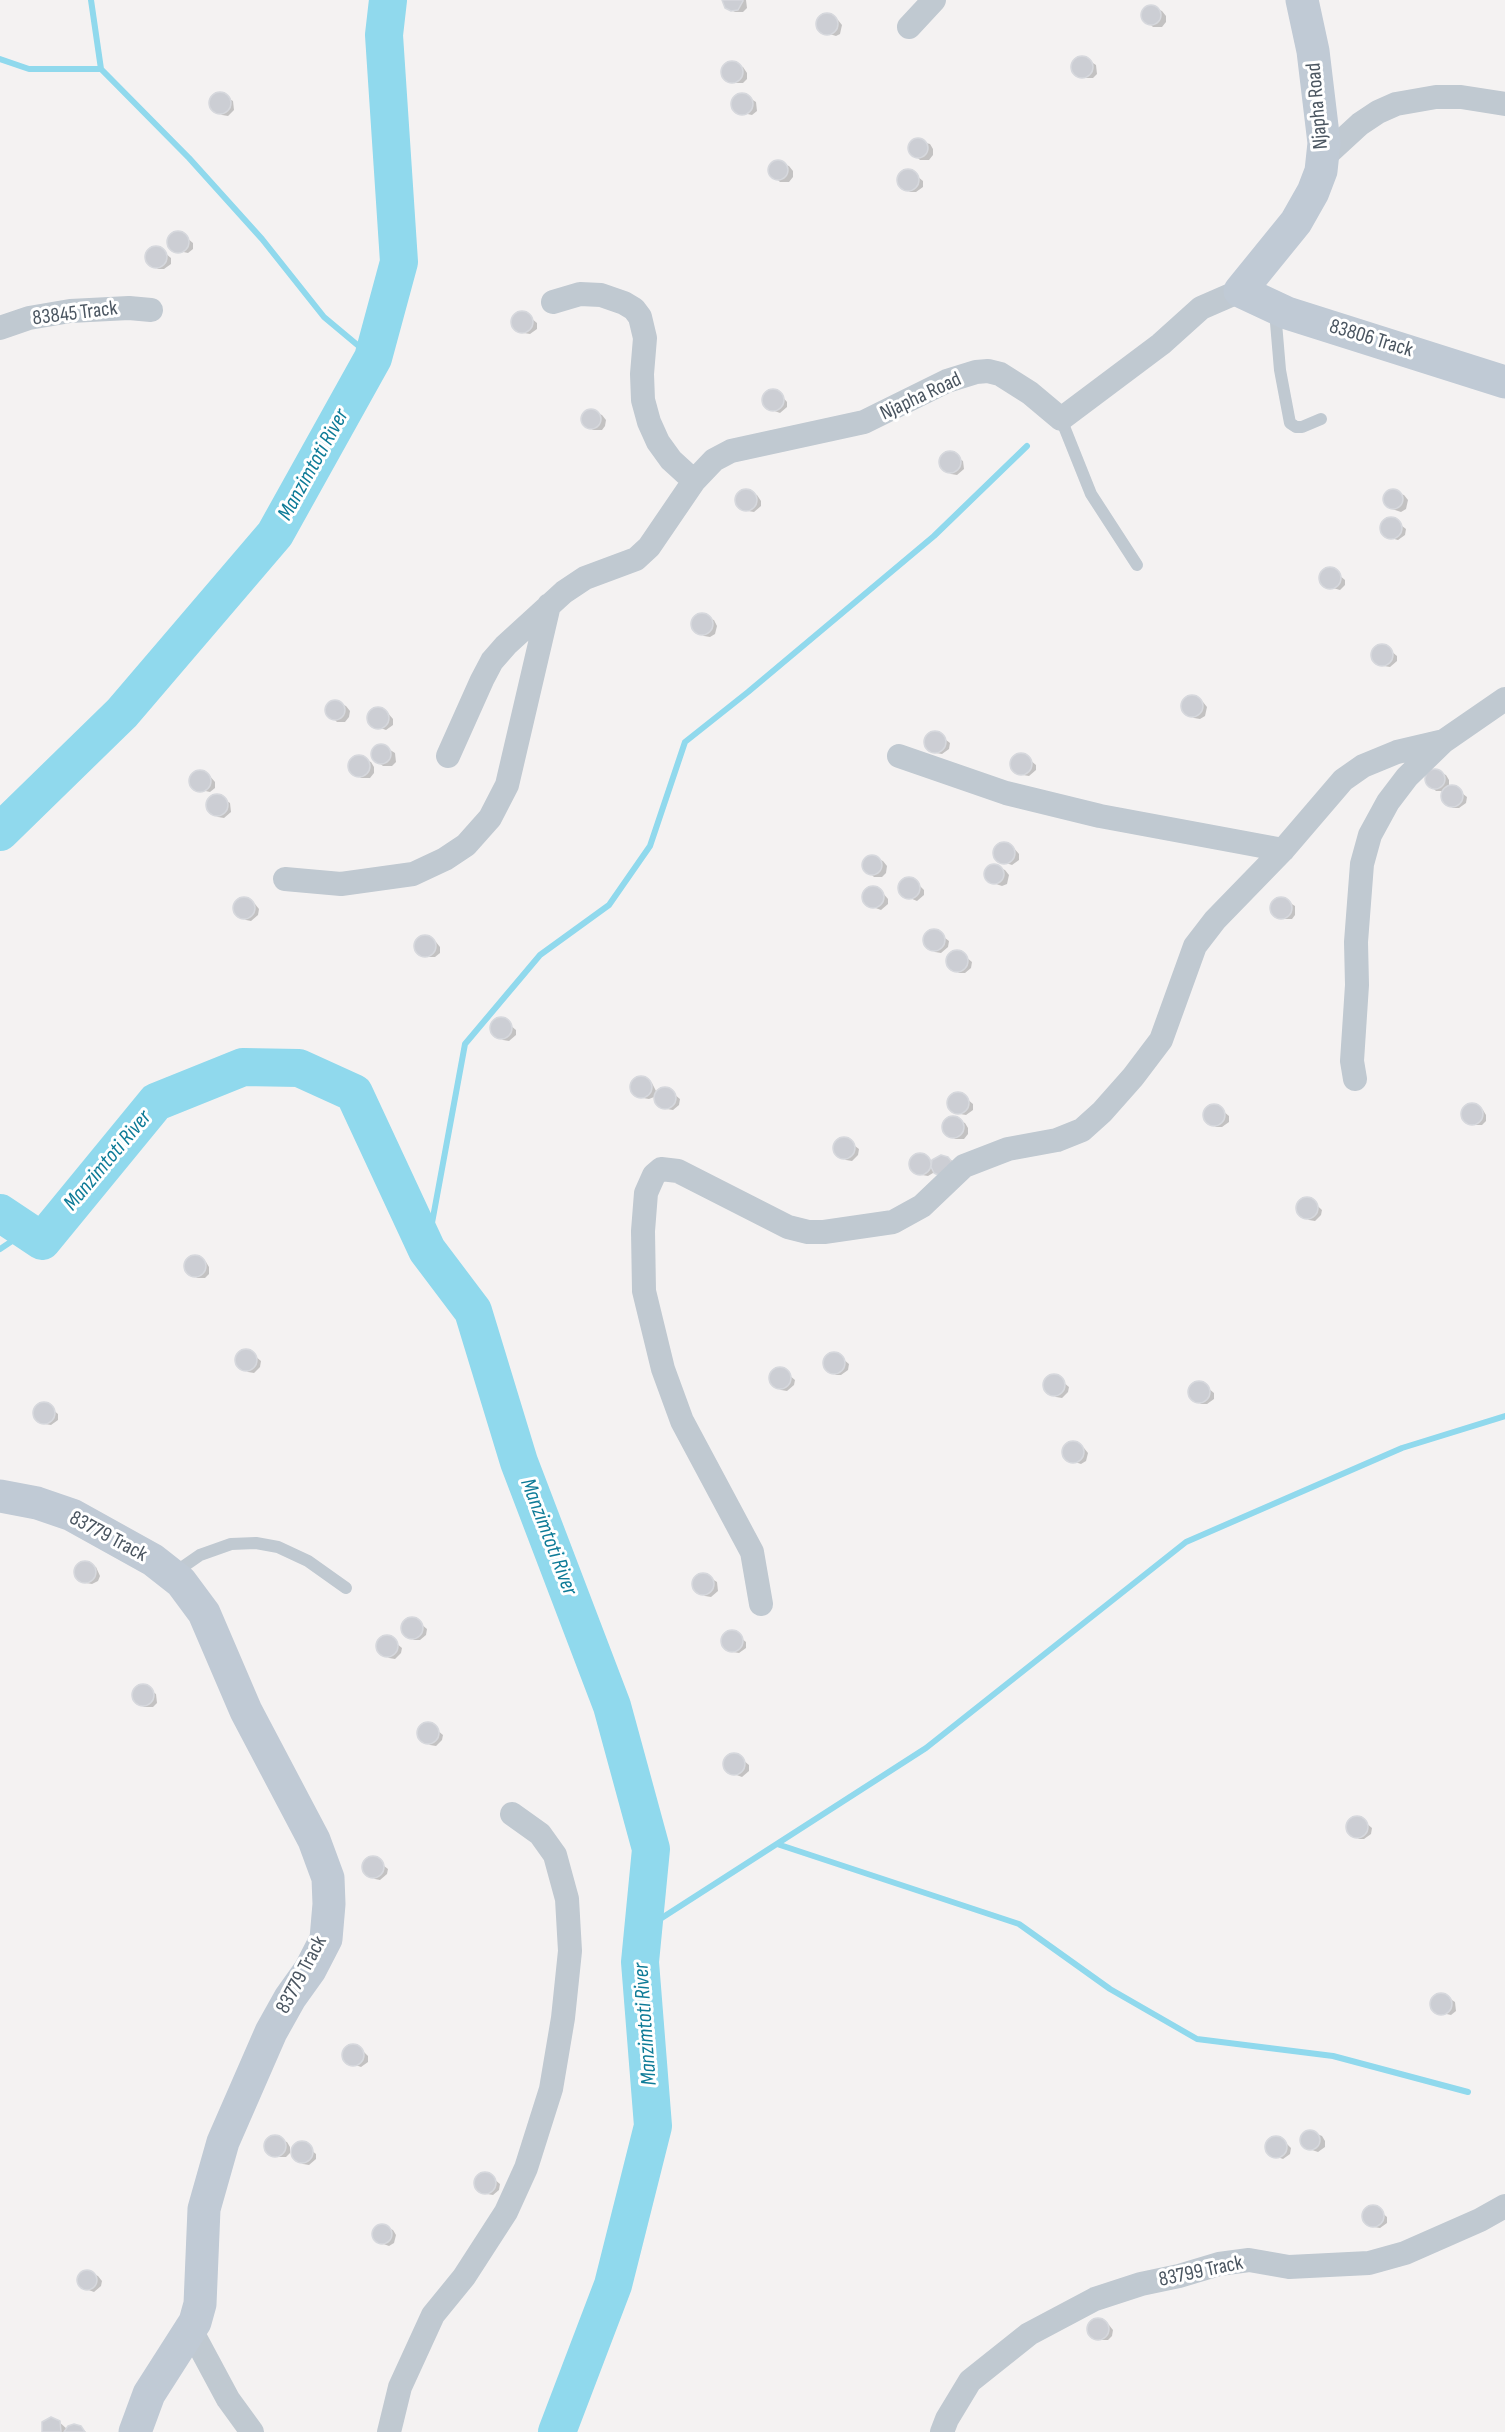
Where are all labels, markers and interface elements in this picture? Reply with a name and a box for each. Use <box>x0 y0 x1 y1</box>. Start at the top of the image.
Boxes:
street label: Njapha Road <box>1302 62 1334 150</box>
street label: 83845 Track <box>31 296 119 332</box>
street label: 83806 Track <box>1326 314 1416 364</box>
street label: Njapha Road <box>876 367 966 427</box>
water label: Manzimtoti River <box>273 405 355 525</box>
water label: Manzimtoti River <box>58 1105 158 1217</box>
water label: Manzimtoti River <box>514 1475 582 1599</box>
street label: 83779 Track <box>65 1506 151 1568</box>
street label: 83779 Track <box>271 1932 333 2018</box>
water label: Manzimtoti River <box>629 1962 663 2086</box>
street label: 83799 Track <box>1157 2251 1245 2293</box>

